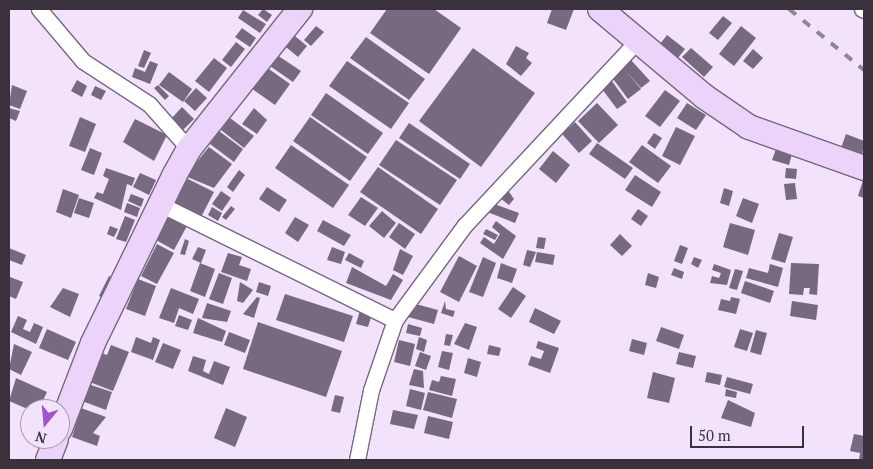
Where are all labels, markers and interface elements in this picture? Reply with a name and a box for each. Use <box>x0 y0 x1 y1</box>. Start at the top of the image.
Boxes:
north arrow <box>20 399 70 449</box>
scale bar <box>693 416 807 448</box>
text: 50 m <box>698 425 731 445</box>
text: N <box>33 427 49 449</box>

